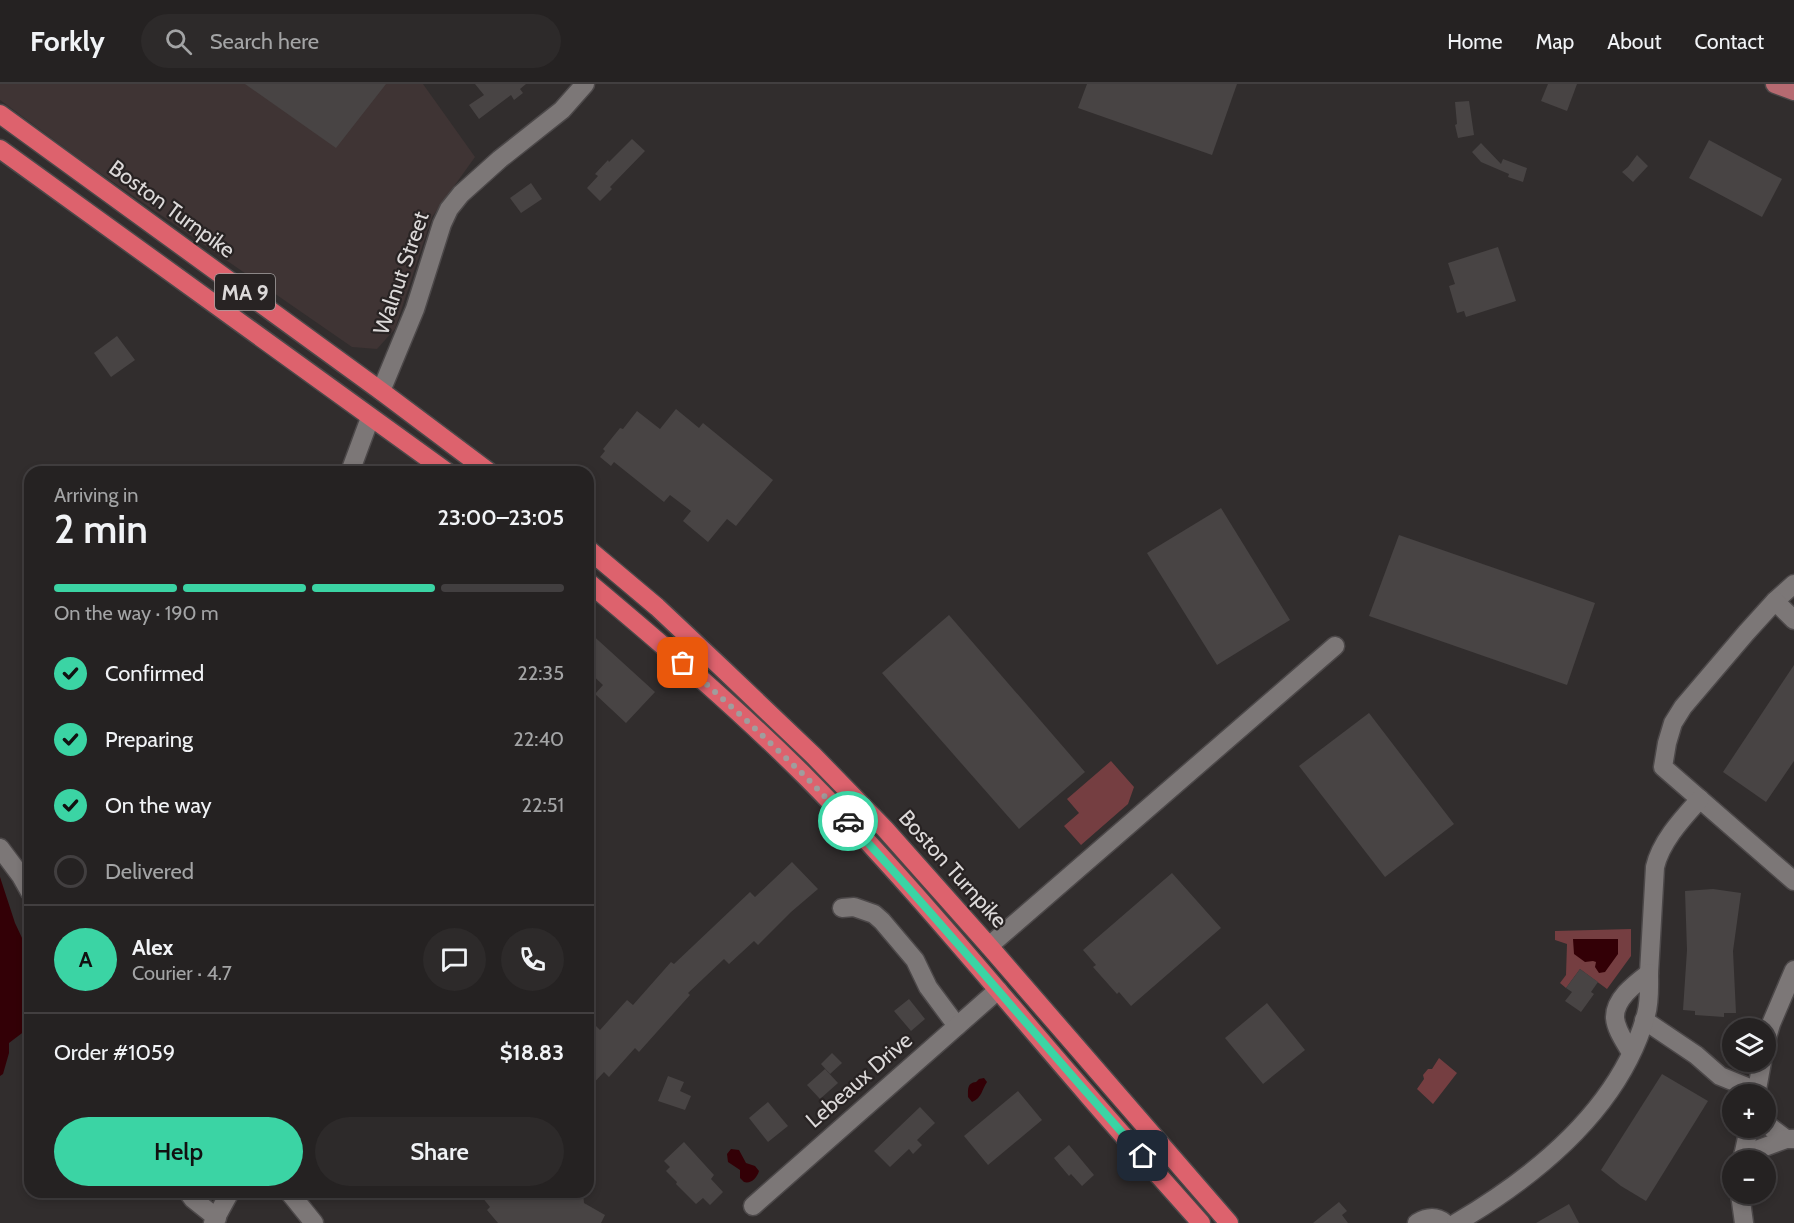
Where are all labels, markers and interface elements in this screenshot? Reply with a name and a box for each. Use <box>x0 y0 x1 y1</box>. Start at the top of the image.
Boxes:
search box <box>141 14 561 68</box>
text: Forkly <box>30 24 105 58</box>
icon: search <box>162 25 195 58</box>
text: Search here <box>210 28 319 55</box>
text: Home <box>1447 29 1503 54</box>
text: Map <box>1536 29 1574 54</box>
text: About <box>1607 29 1661 54</box>
text: Contact <box>1694 29 1764 54</box>
street label: Boston Turnpike <box>104 154 240 264</box>
street label: Walnut Street <box>367 207 435 338</box>
road number: MA 9 <box>215 274 275 310</box>
text: Arriving in <box>54 483 138 507</box>
text: 23:00–23:05 <box>437 504 564 531</box>
text: 2 min <box>54 505 148 553</box>
text: On the way · 190 m <box>54 601 219 625</box>
pin <box>657 637 708 688</box>
icon: bag <box>666 646 699 679</box>
icon: check <box>54 657 87 690</box>
text: Confirmed <box>105 660 204 687</box>
text: 22:35 <box>517 661 564 685</box>
icon: check <box>54 723 87 756</box>
text: Preparing <box>105 726 193 753</box>
text: 22:40 <box>513 727 564 751</box>
icon: check <box>54 789 87 822</box>
courier <box>818 791 878 851</box>
text: On the way <box>105 792 212 819</box>
text: 22:51 <box>522 793 564 817</box>
icon: car <box>832 805 865 838</box>
street label: Boston Turnpike <box>893 805 1013 933</box>
text: Delivered <box>105 858 194 885</box>
button: chat <box>423 928 486 991</box>
button: phone <box>501 928 564 991</box>
text: Alex <box>132 934 173 961</box>
text: A <box>79 946 92 973</box>
text: Courier · 4.7 <box>132 961 232 985</box>
map controls <box>1722 1018 1776 1204</box>
button: layers <box>1722 1018 1776 1072</box>
street label: Lebeaux Drive <box>800 1026 918 1134</box>
text: Order #1059 <box>54 1039 175 1066</box>
text: $18.83 <box>500 1039 564 1066</box>
button: + <box>1722 1084 1776 1138</box>
button: Help <box>54 1117 303 1186</box>
button: Share <box>315 1117 564 1186</box>
pin <box>1117 1130 1168 1181</box>
icon: home <box>1126 1139 1159 1172</box>
button: − <box>1722 1150 1776 1204</box>

